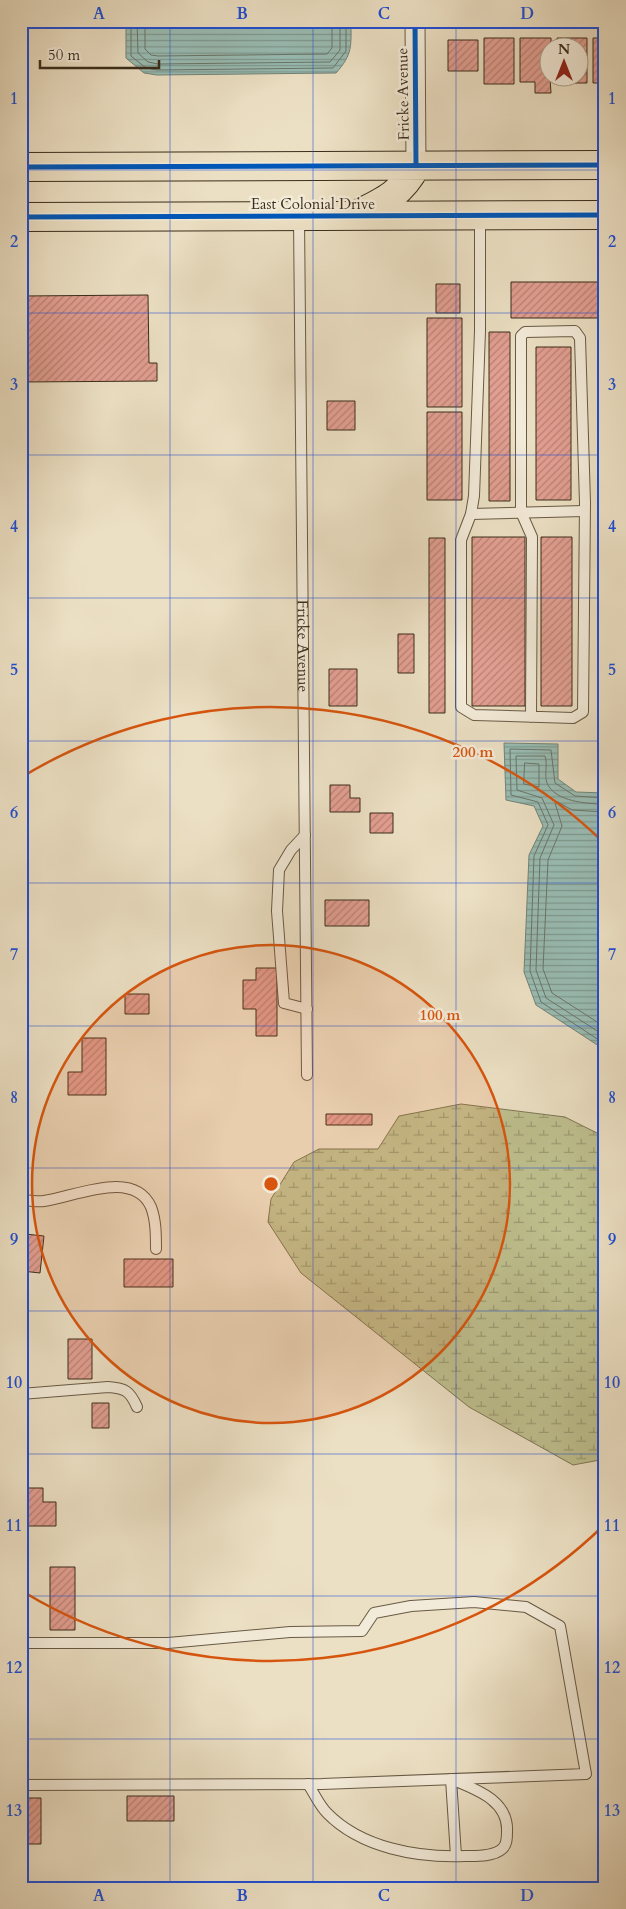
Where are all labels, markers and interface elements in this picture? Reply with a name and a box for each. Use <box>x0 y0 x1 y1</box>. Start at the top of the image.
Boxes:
text: A <box>93 3 105 25</box>
text: B <box>236 3 248 25</box>
text: C <box>378 3 390 25</box>
text: D <box>520 3 534 25</box>
scale bar <box>40 38 159 70</box>
north arrow <box>538 38 588 88</box>
text: N <box>558 40 570 59</box>
text: 50 m <box>48 45 80 65</box>
street label: Fricke Avenue <box>392 47 414 140</box>
text: 1 <box>10 88 18 110</box>
text: 1 <box>608 88 616 110</box>
street label: East Colonial Drive <box>251 194 375 214</box>
text: 2 <box>10 231 18 253</box>
text: 2 <box>608 231 616 253</box>
text: 3 <box>10 374 18 396</box>
text: 3 <box>608 374 616 396</box>
text: 4 <box>10 516 18 538</box>
text: 4 <box>608 516 616 538</box>
street label: Fricke Avenue <box>293 600 313 693</box>
text: 5 <box>10 659 18 681</box>
text: 5 <box>608 659 616 681</box>
text: 200 m <box>453 742 494 762</box>
text: 6 <box>10 802 18 824</box>
text: 6 <box>608 802 616 824</box>
text: 7 <box>10 944 18 966</box>
text: 7 <box>608 944 616 966</box>
text: 100 m <box>420 1005 461 1025</box>
text: 8 <box>10 1087 18 1109</box>
text: 8 <box>608 1087 616 1109</box>
centre of rings <box>262 1175 280 1193</box>
text: 9 <box>10 1229 18 1251</box>
text: 9 <box>608 1229 616 1251</box>
text: 10 <box>6 1372 22 1394</box>
text: 10 <box>604 1372 620 1394</box>
text: 11 <box>6 1515 22 1537</box>
text: 11 <box>604 1515 620 1537</box>
text: 12 <box>6 1657 22 1679</box>
text: 12 <box>604 1657 620 1679</box>
text: 13 <box>6 1800 22 1822</box>
text: 13 <box>604 1800 620 1822</box>
text: A <box>93 1885 105 1907</box>
text: B <box>236 1885 248 1907</box>
text: C <box>378 1885 390 1907</box>
text: D <box>520 1885 534 1907</box>

